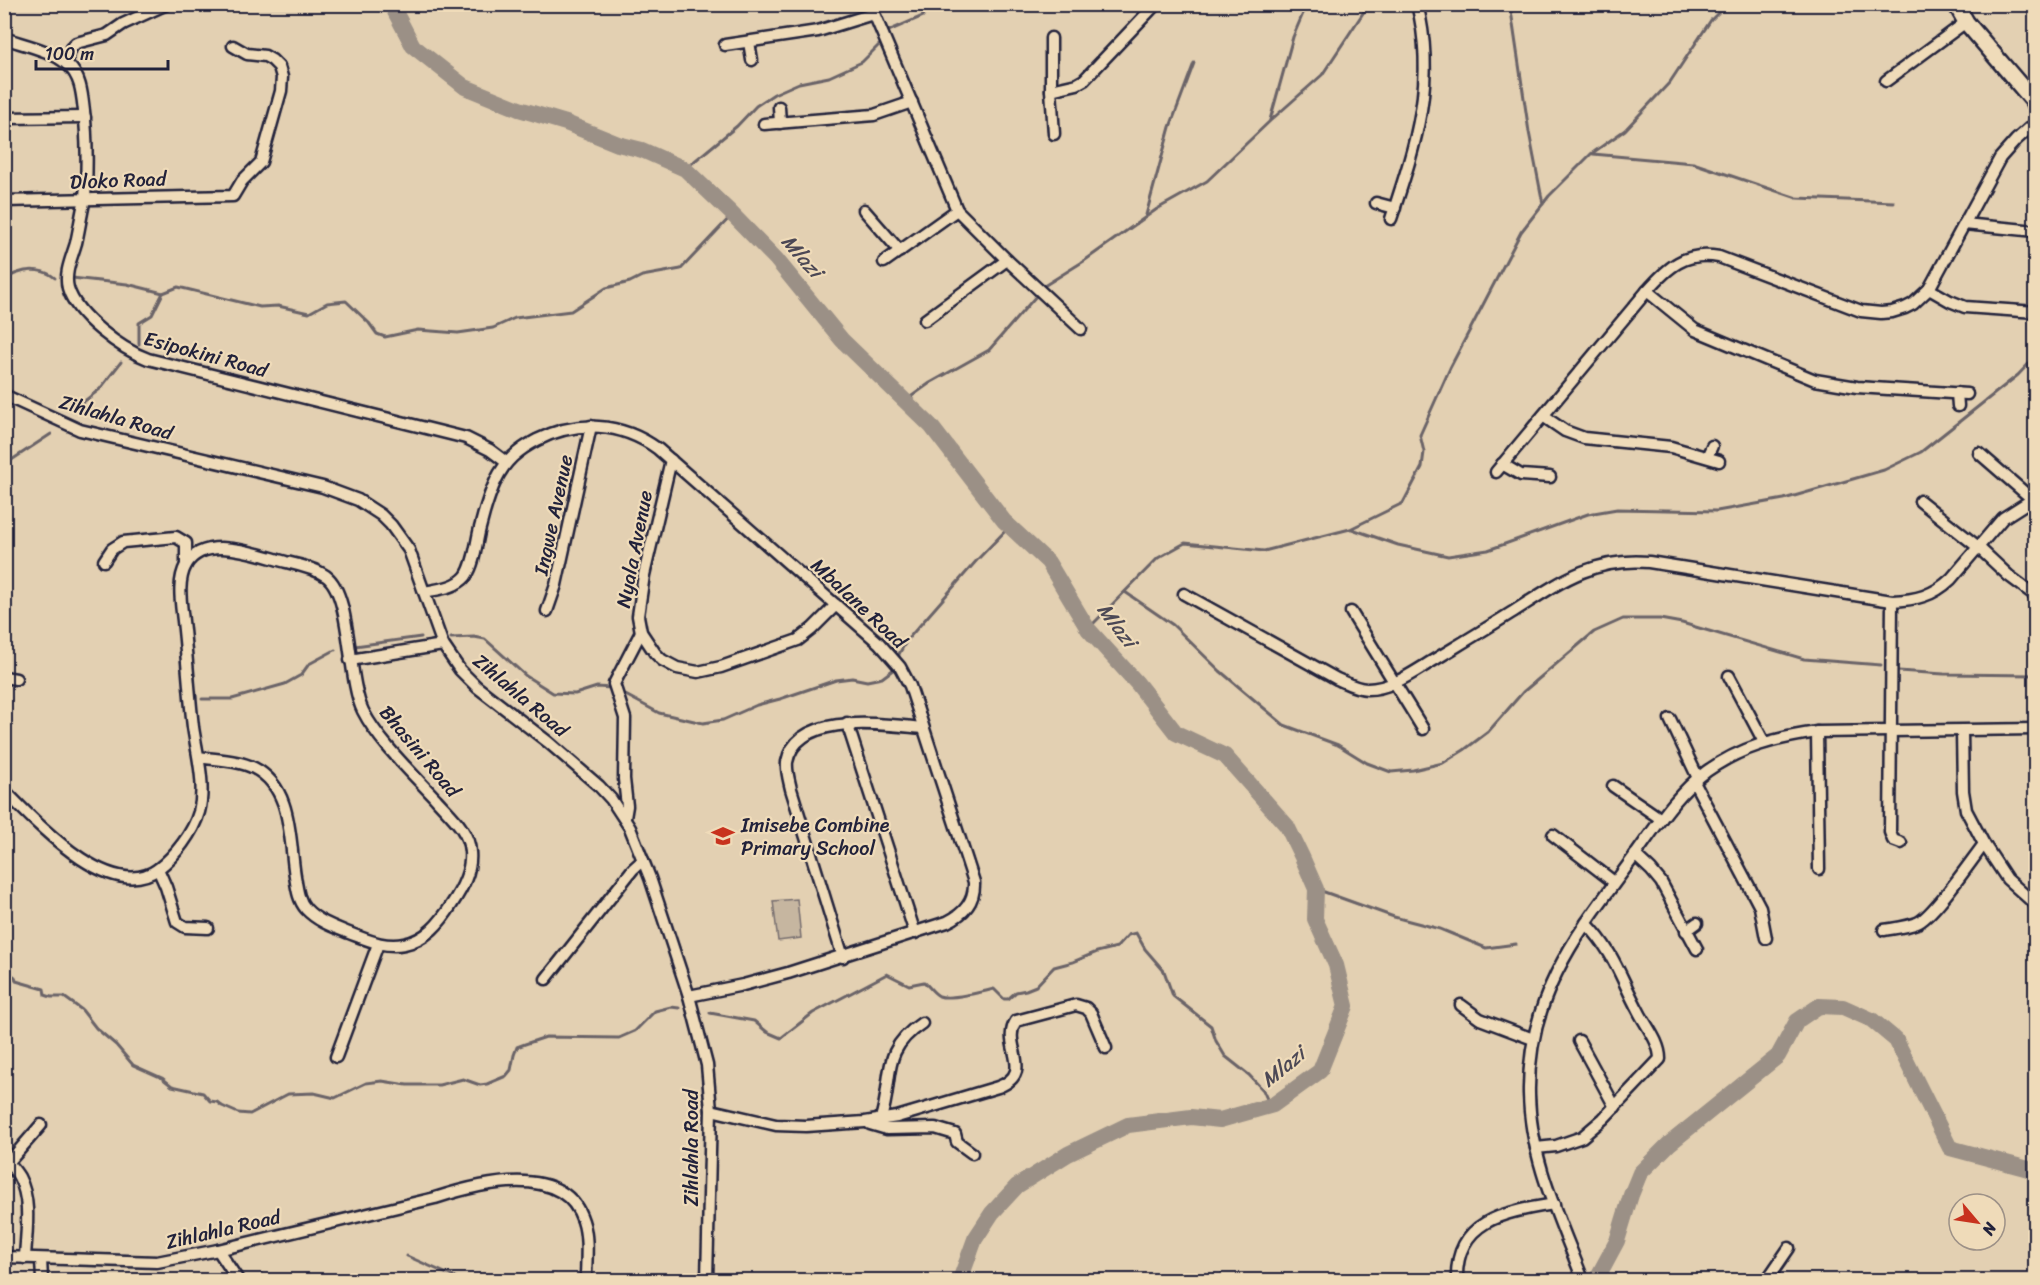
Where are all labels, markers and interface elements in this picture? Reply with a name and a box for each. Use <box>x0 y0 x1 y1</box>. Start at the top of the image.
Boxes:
scale bar <box>36 33 168 71</box>
text: 100 m <box>45 38 94 70</box>
street label: Dloko Road <box>69 161 168 200</box>
water label: Mlazi <box>771 225 835 290</box>
street label: Esipokini Road <box>140 321 273 388</box>
street label: Zihlahla Road <box>55 385 178 451</box>
street label: Ingwe Avenue <box>523 452 583 580</box>
street label: Nyala Avenue <box>606 487 663 611</box>
street label: Mbalane Road <box>802 549 916 659</box>
water label: Mlazi <box>1087 594 1150 660</box>
street label: Zihlahla Road <box>465 644 578 747</box>
street label: Bhasini Road <box>370 697 470 807</box>
place label: Imisebe Combine Primary School <box>740 808 890 866</box>
school or university icon: Imisebe Combine Primary School <box>710 823 736 849</box>
water label: Mlazi <box>1252 1034 1317 1097</box>
street label: Zihlahla Road <box>674 1088 709 1206</box>
north arrow <box>1947 1192 2007 1252</box>
street label: Zihlahla Road <box>162 1199 285 1260</box>
text: N <box>1974 1216 2006 1242</box>

